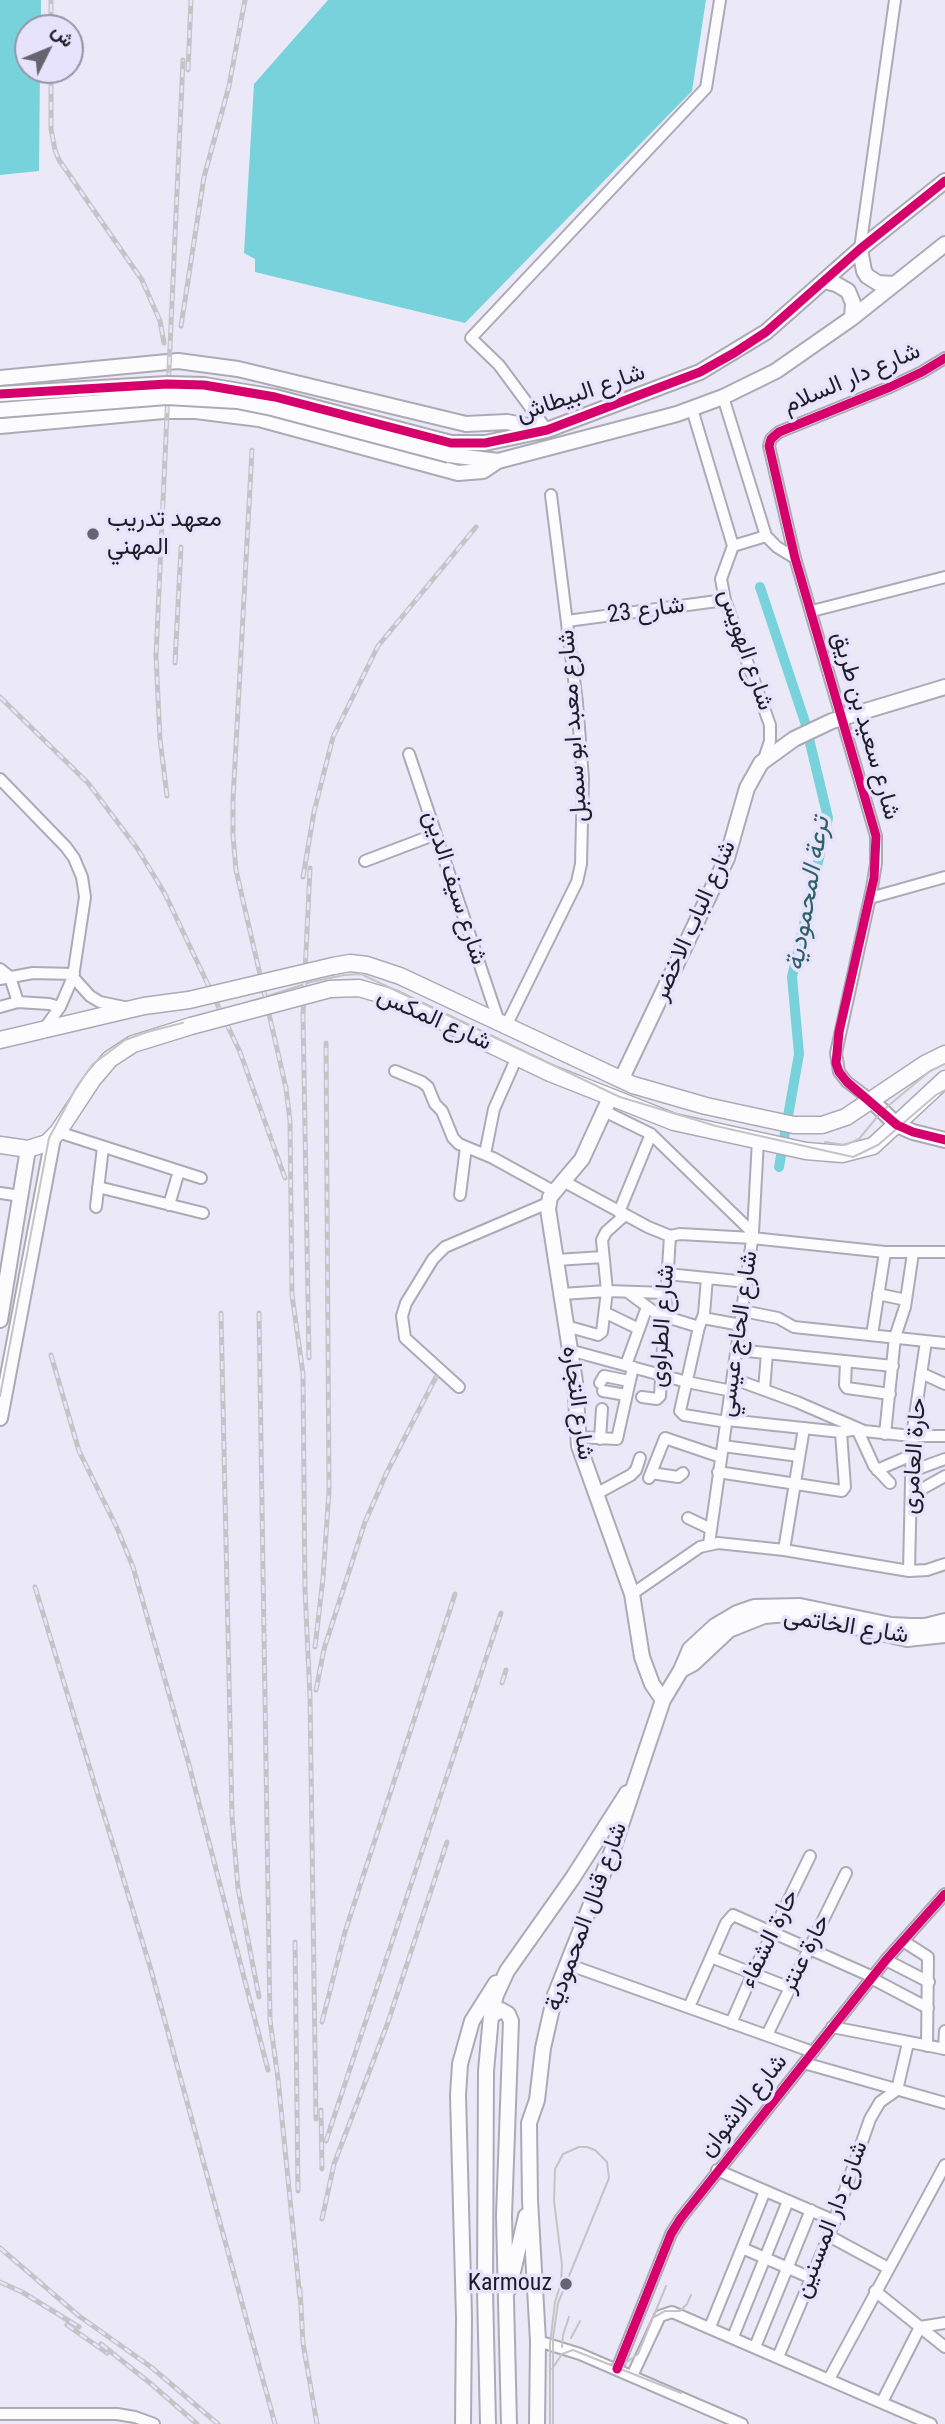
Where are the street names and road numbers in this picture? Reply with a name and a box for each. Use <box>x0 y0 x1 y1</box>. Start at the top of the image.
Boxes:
street label: شارع دار السلام <box>779 337 925 421</box>
street label: شارع البيطاش <box>513 359 649 429</box>
street label: شارع الهويس <box>711 586 779 714</box>
street label: شارع 23 <box>606 591 686 631</box>
street label: شارع معبد ابو سمبل <box>553 629 595 823</box>
street label: شارع سعيد بن طريق <box>824 629 906 823</box>
street label: شارع سيف الدين <box>416 807 492 969</box>
street label: شارع الباب الاخضر <box>647 836 743 1006</box>
street label: شارع المكس <box>372 982 496 1058</box>
street label: شارع الحاج عيسي <box>713 1249 765 1419</box>
street label: شارع الطراوى <box>644 1264 682 1388</box>
street label: شارع التجاره <box>555 1344 599 1462</box>
street label: حارة العامرى <box>897 1397 933 1515</box>
street label: شارع الخاتمى <box>782 1603 910 1651</box>
street label: شارع قنال المحمودية <box>540 1819 634 2015</box>
street label: حارة الشفاء <box>734 1885 806 1993</box>
street label: حارة عنتر <box>775 1910 837 1998</box>
street label: شارع الاشوان <box>694 2049 794 2163</box>
street label: شارع دار المسنين <box>789 2137 875 2303</box>

